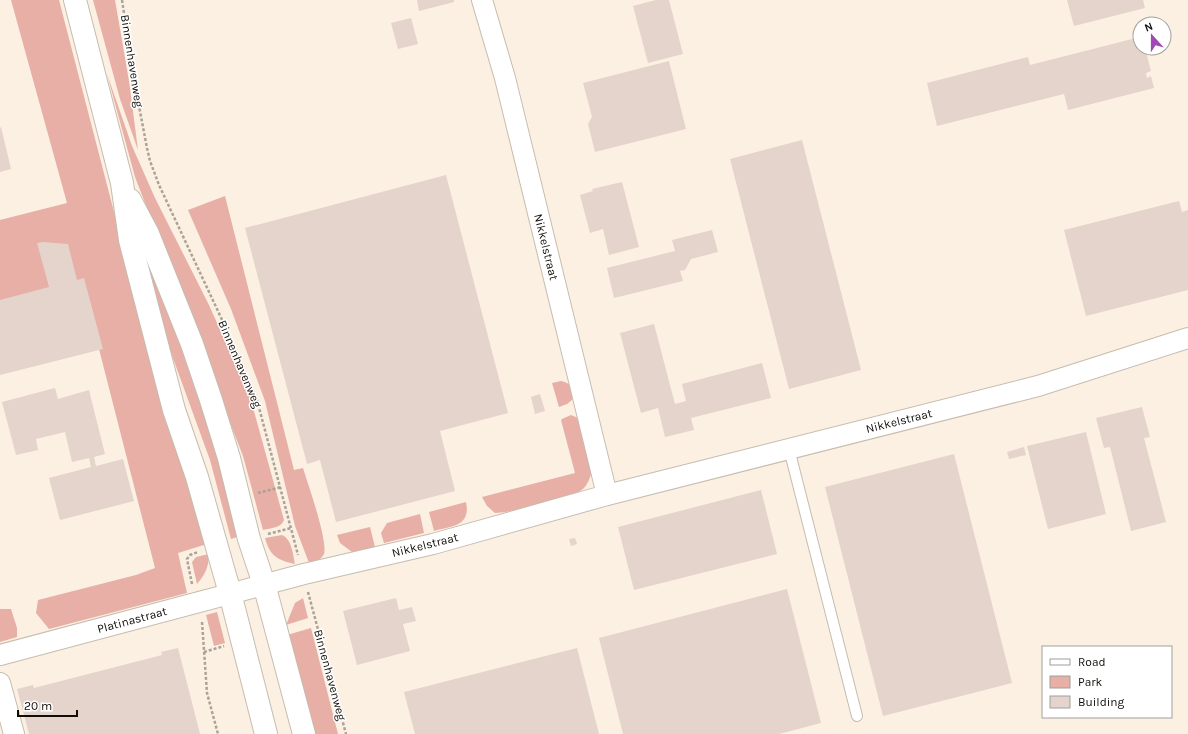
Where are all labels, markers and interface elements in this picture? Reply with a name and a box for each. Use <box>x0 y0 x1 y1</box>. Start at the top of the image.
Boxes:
street label: Binnenhavenweg <box>118 14 146 109</box>
north arrow <box>1132 16 1172 56</box>
text: N <box>1143 20 1155 35</box>
street label: Nikkelstraat <box>531 212 561 282</box>
street label: Binnenhavenweg <box>215 318 265 410</box>
street label: Nikkelstraat <box>864 406 934 436</box>
street label: Nikkelstraat <box>390 530 460 560</box>
street label: Platinastraat <box>96 604 169 636</box>
street label: Binnenhavenweg <box>311 628 349 722</box>
legend <box>1042 646 1172 718</box>
text: Road <box>1078 655 1106 669</box>
text: Park <box>1078 675 1103 689</box>
scale bar <box>18 692 77 718</box>
text: Building <box>1078 695 1125 709</box>
text: 20 m <box>24 699 52 713</box>

